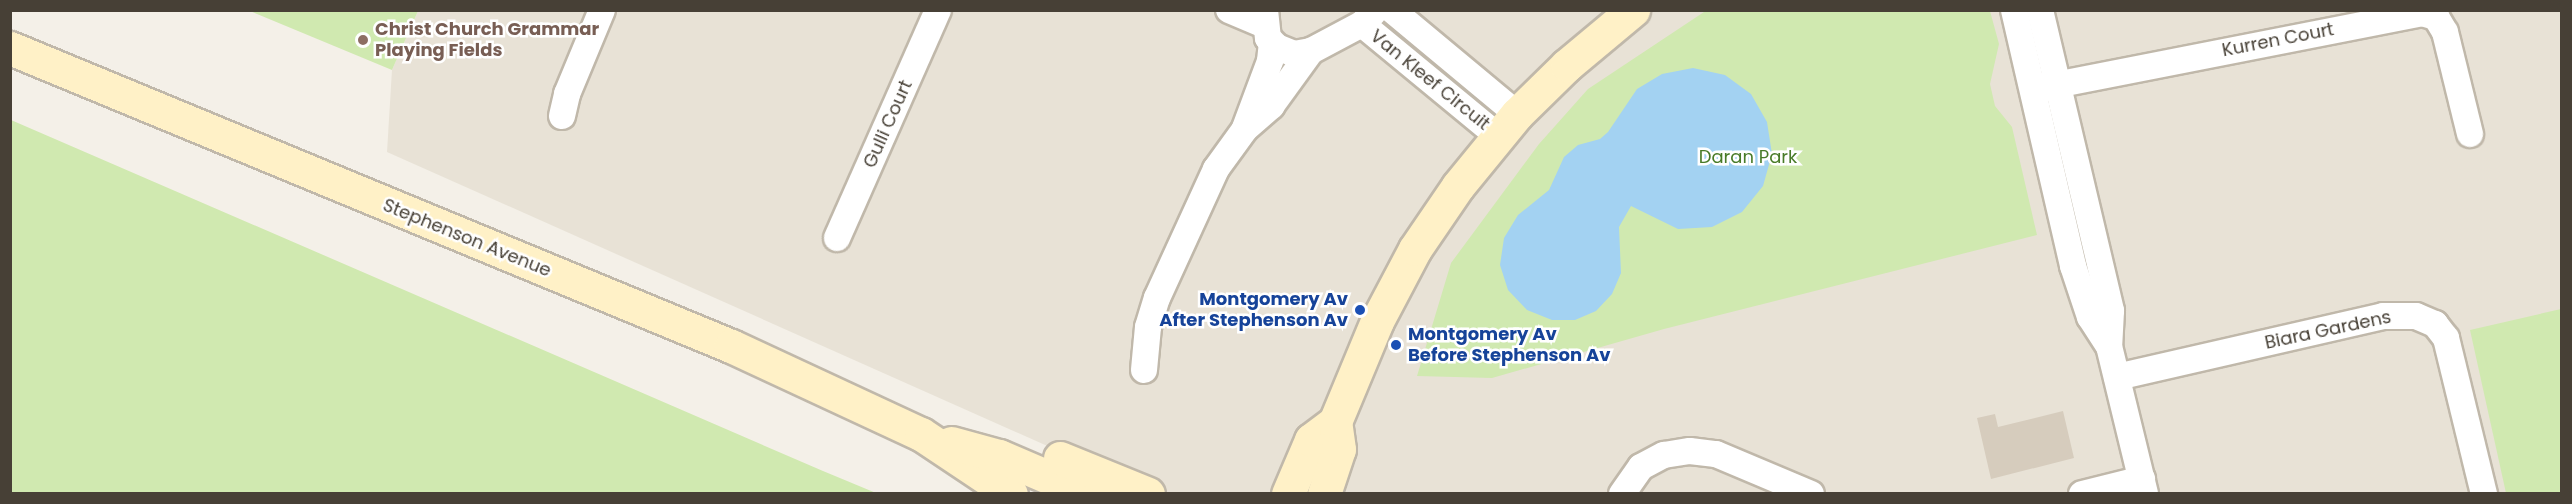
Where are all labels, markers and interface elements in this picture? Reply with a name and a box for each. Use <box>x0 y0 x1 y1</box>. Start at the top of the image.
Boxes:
place label: Christ Church Grammar Playing Fields <box>375 19 599 62</box>
street label: Kurren Court <box>2220 19 2336 61</box>
street label: Van Kleef Circuit <box>1366 25 1494 135</box>
marker: Christ Church Grammar Playing Fields <box>356 33 370 47</box>
street label: Gulli Court <box>859 77 917 171</box>
park label: Daran Park <box>1699 146 1797 168</box>
street label: Stephenson Avenue <box>380 194 554 282</box>
place label: Montgomery Av After Stephenson Av <box>1159 289 1348 332</box>
marker: Montgomery Av After Stephenson Av <box>1353 303 1367 317</box>
street label: Biara Gardens <box>2263 306 2393 354</box>
place label: Montgomery Av Before Stephenson Av <box>1408 324 1611 366</box>
marker: Montgomery Av Before Stephenson Av <box>1389 338 1403 352</box>

